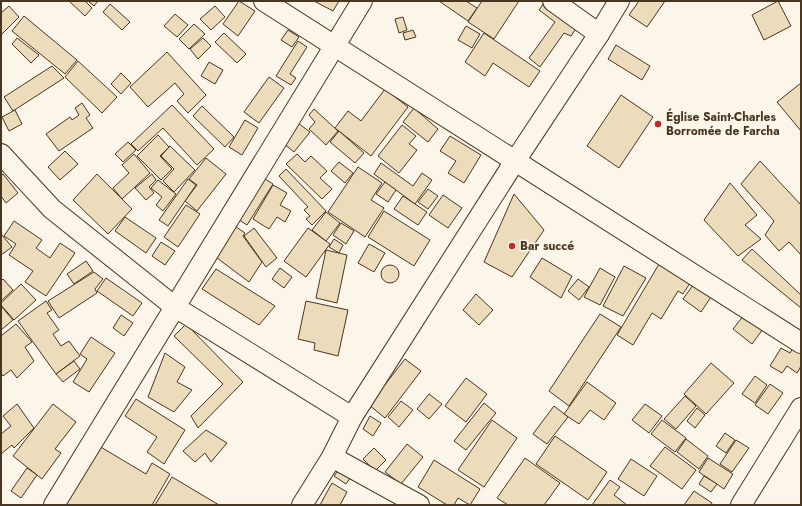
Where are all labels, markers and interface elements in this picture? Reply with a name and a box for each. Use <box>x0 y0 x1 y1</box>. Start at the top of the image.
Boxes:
place label: Église Saint-Charles Borromée de Farcha <box>666 108 780 140</box>
marker: Église Saint-Charles Borromée de Farcha <box>653 119 663 129</box>
place label: Bar succé <box>520 237 574 255</box>
marker: Bar succé <box>507 241 517 251</box>

